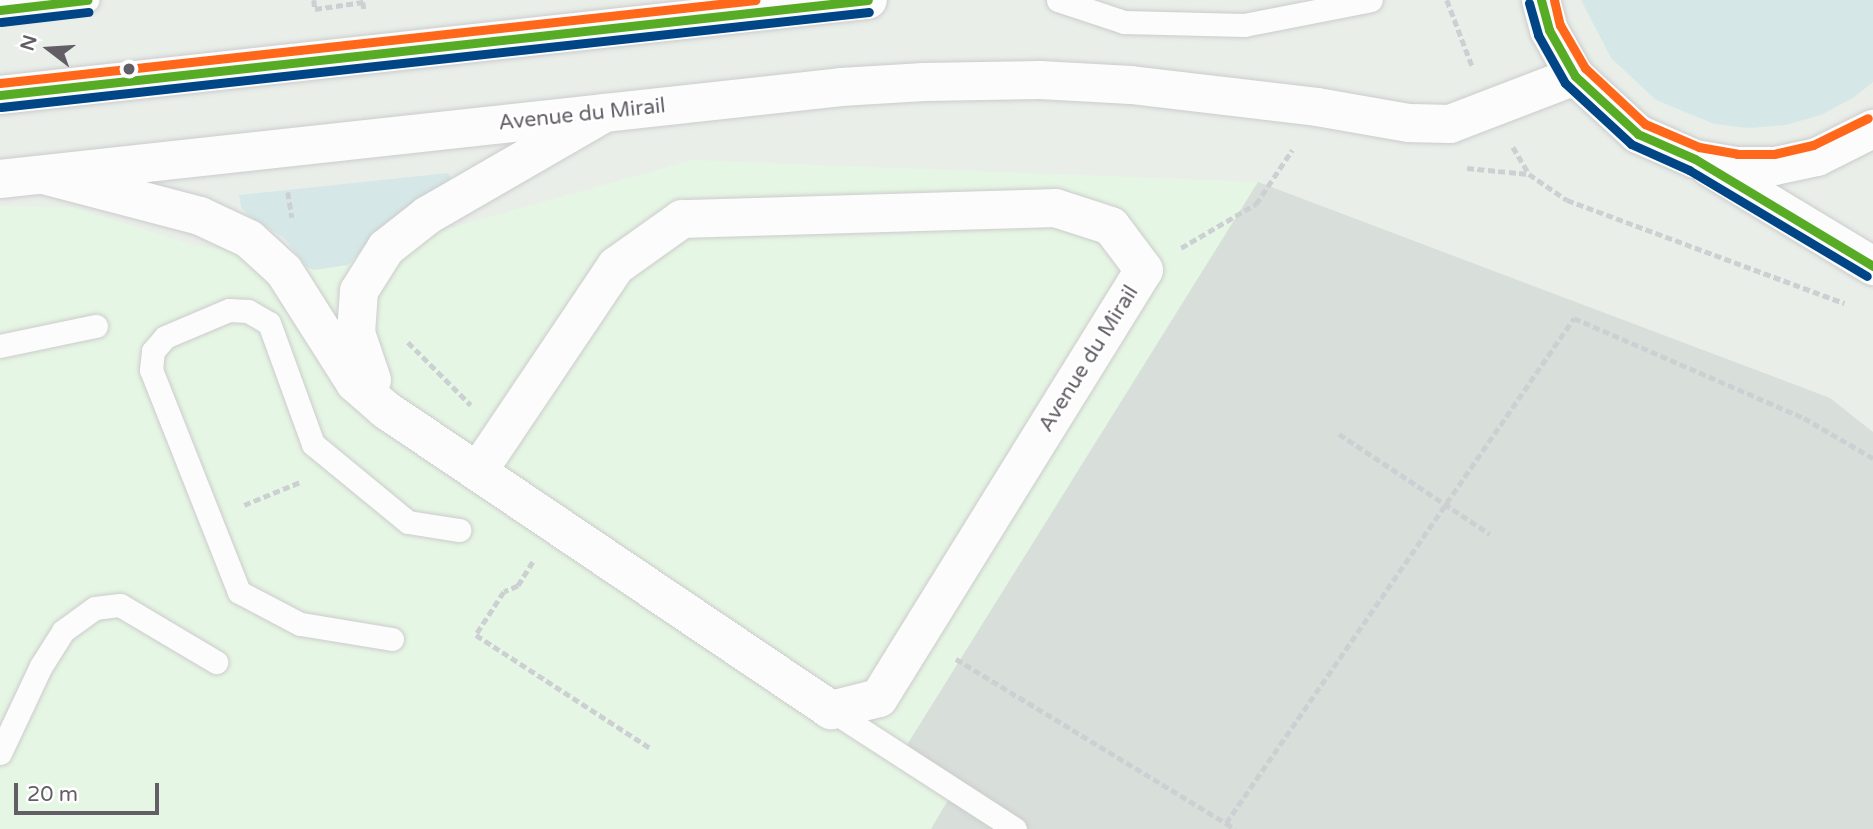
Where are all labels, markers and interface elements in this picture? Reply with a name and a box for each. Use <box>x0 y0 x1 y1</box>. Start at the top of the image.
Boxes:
north arrow <box>14 14 84 84</box>
text: N <box>16 32 42 53</box>
unlabelled marker <box>122 62 136 76</box>
street label: Avenue du Mirail <box>497 94 667 136</box>
street label: Avenue du Mirail <box>1034 281 1144 437</box>
scale bar <box>18 770 163 814</box>
text: 20 m <box>27 782 78 807</box>

